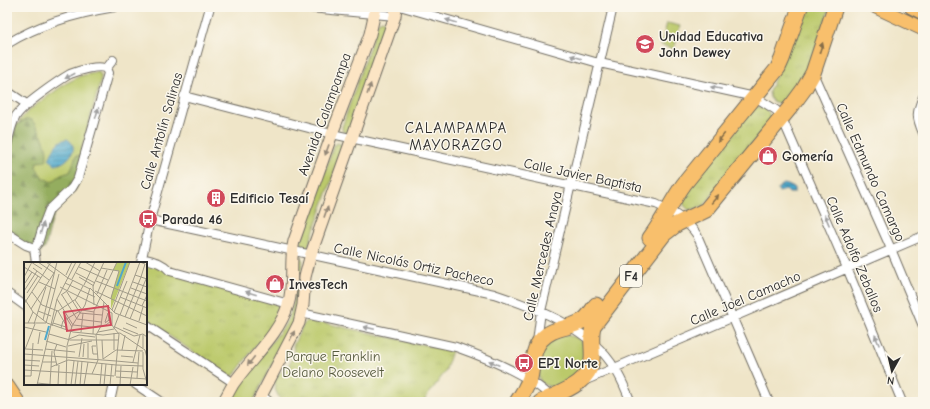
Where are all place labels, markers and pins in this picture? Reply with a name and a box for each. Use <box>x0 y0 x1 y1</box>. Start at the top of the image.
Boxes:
place label: Unidad Educativa John Dewey <box>659 28 763 61</box>
school or university icon: Unidad Educativa John Dewey <box>634 33 656 55</box>
shop icon: Gomería <box>757 145 779 167</box>
place label: Gomería <box>782 148 833 165</box>
building icon: Edificio Tesaí <box>205 187 227 209</box>
place label: Edificio Tesaí <box>230 190 309 207</box>
bus stop icon: Parada 46 <box>137 208 159 230</box>
place label: Parada 46 <box>162 211 222 228</box>
shop icon: InvesTech <box>264 273 286 295</box>
place label: InvesTech <box>289 276 348 293</box>
bus stop icon: EPI Norte <box>513 352 535 374</box>
place label: EPI Norte <box>538 355 598 372</box>

